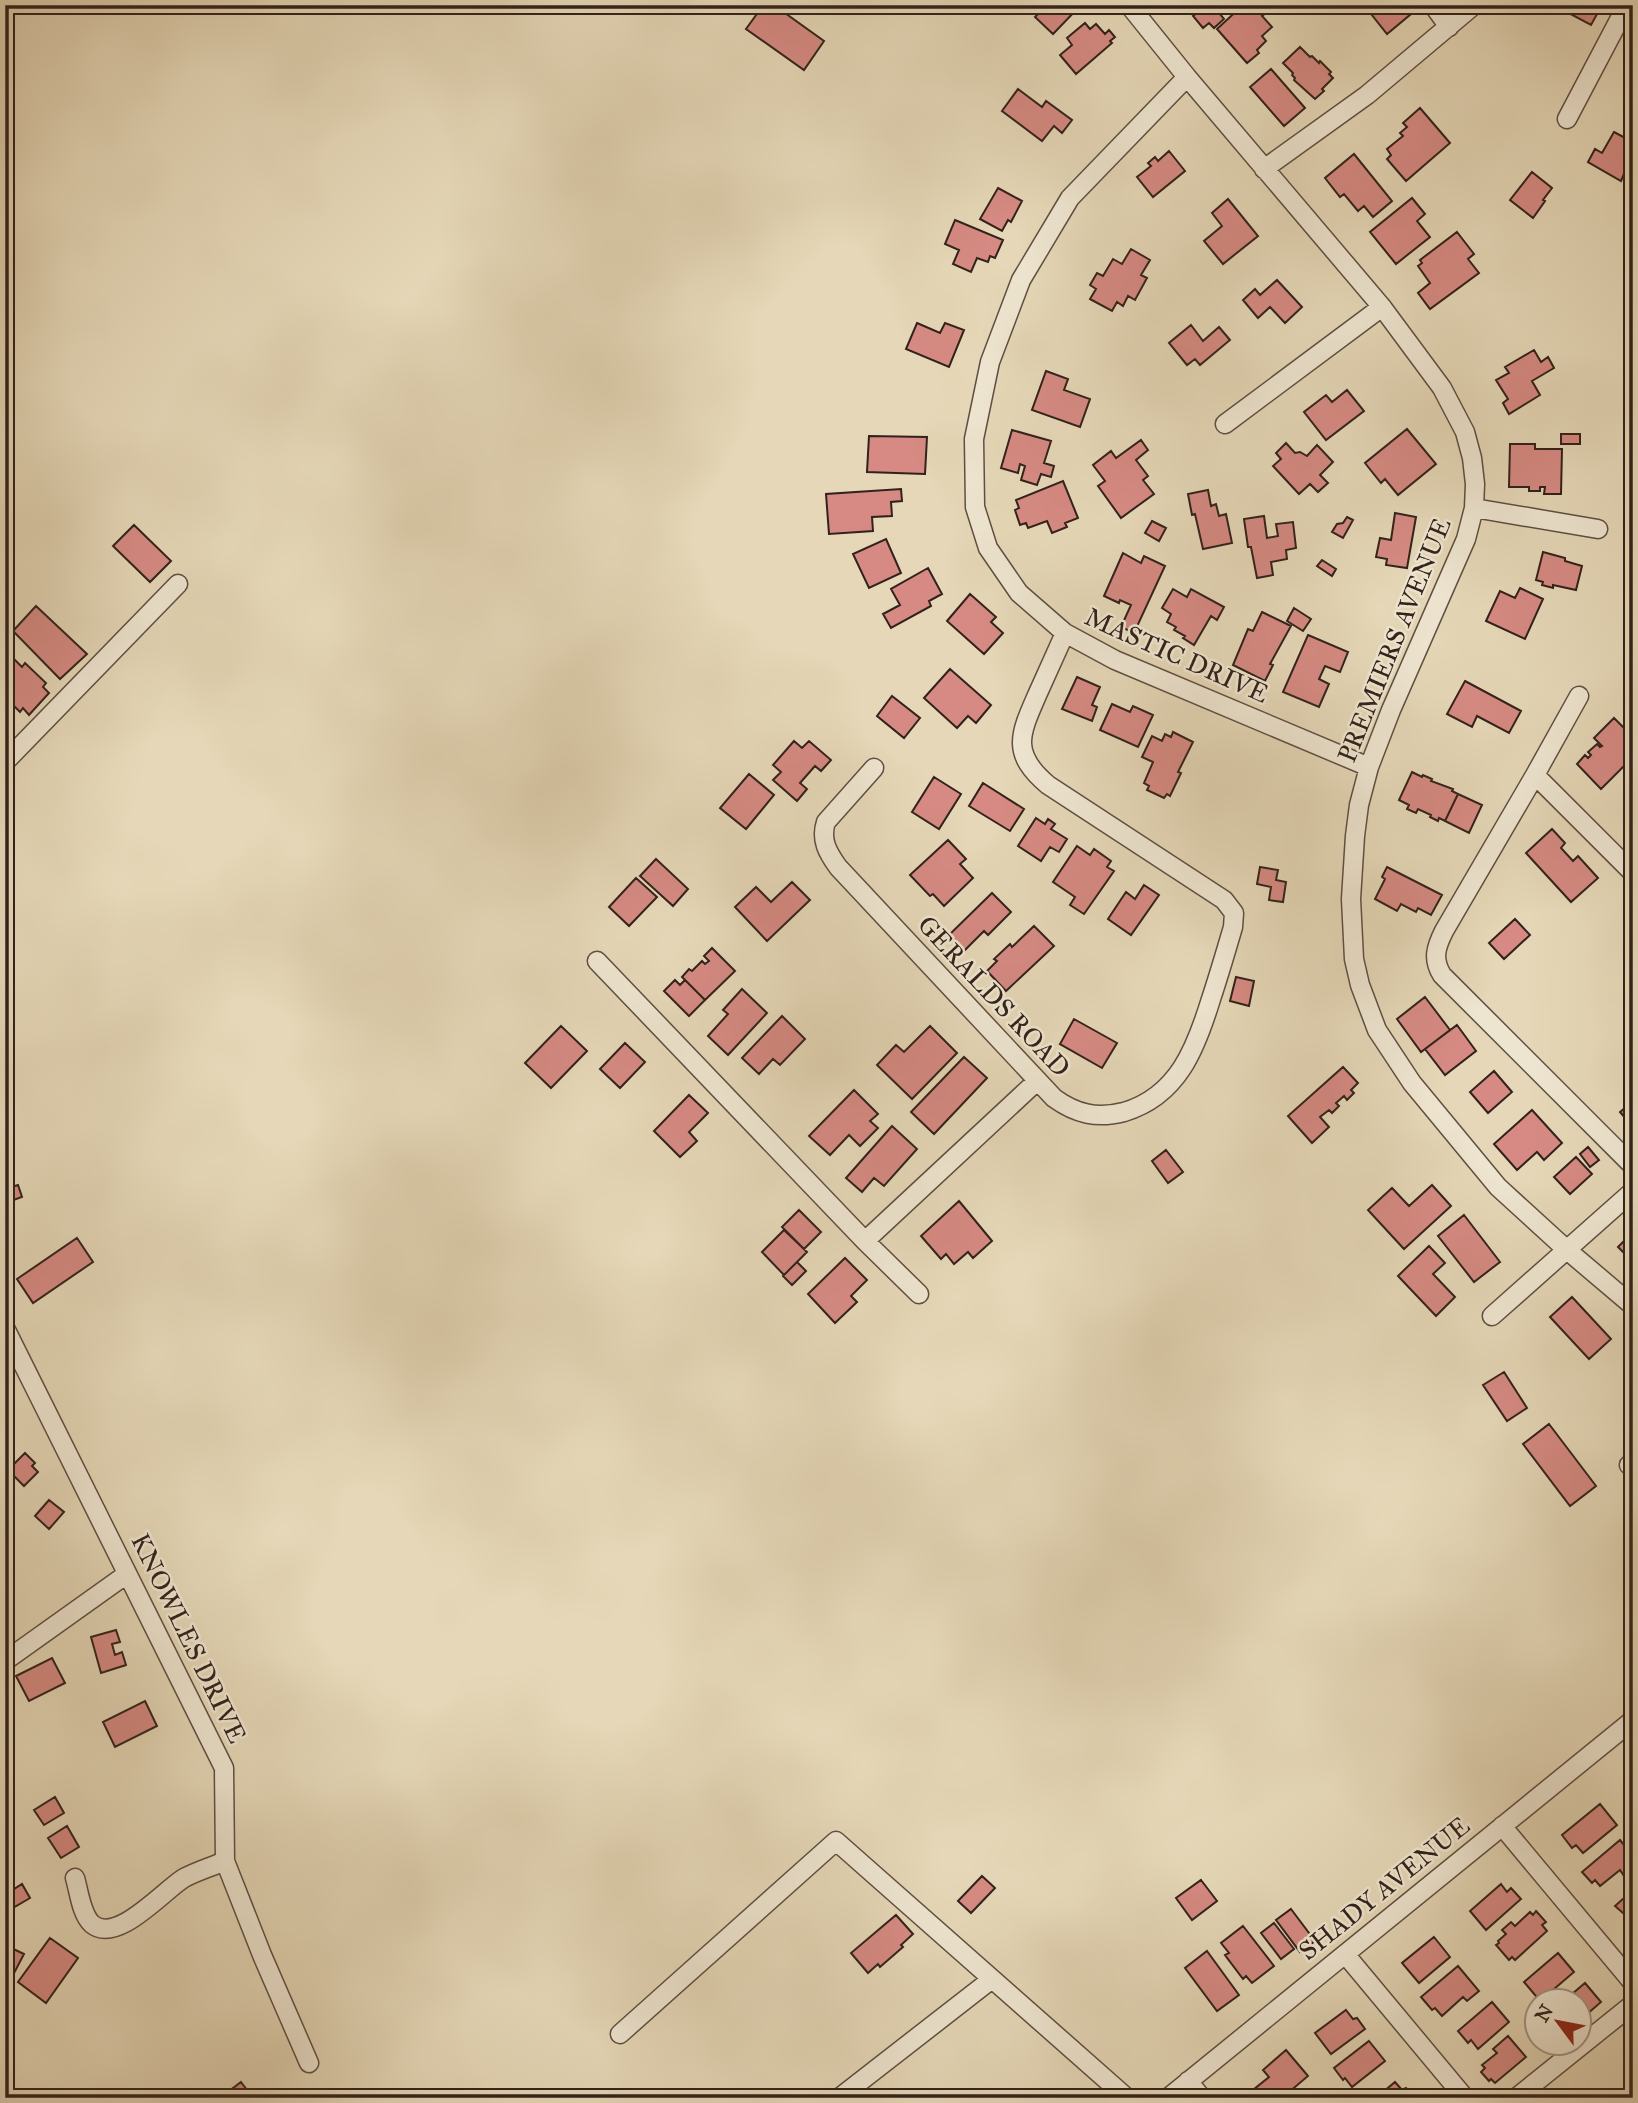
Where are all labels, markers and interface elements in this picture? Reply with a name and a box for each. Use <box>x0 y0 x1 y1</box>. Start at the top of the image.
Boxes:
street label: PREMIERS AVENUE <box>1330 513 1458 767</box>
street label: MASTIC DRIVE <box>1080 600 1274 710</box>
street label: GERALDS ROAD <box>911 909 1077 1083</box>
street label: KNOWLES DRIVE <box>124 1528 254 1748</box>
street label: SHADY AVENUE <box>1292 1809 1476 1967</box>
north arrow <box>1522 1988 1592 2058</box>
text: N <box>1530 2000 1558 2026</box>

